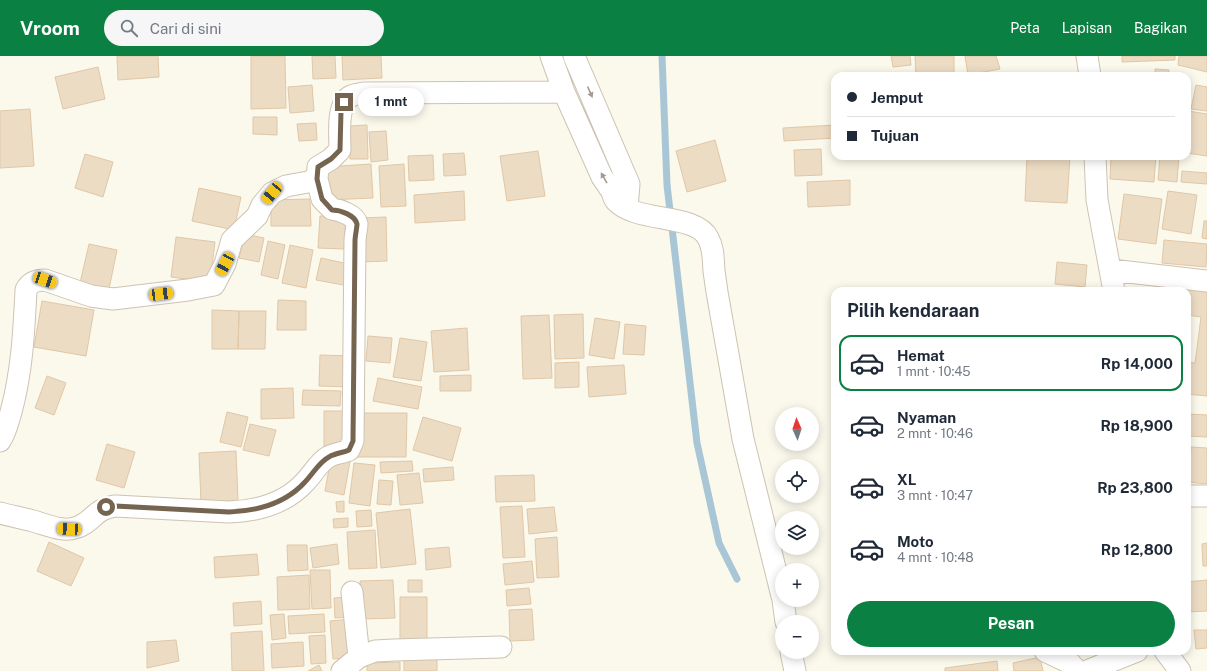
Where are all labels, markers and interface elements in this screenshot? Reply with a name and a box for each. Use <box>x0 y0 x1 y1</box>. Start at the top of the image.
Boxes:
search box <box>104 10 384 46</box>
text: Vroom <box>20 17 80 39</box>
icon: search <box>118 17 140 39</box>
text: Cari di sini <box>150 20 222 37</box>
text: Peta <box>1010 20 1040 36</box>
text: Lapisan <box>1062 20 1112 36</box>
text: Bagikan <box>1134 20 1187 36</box>
one-way arrow <box>587 86 593 98</box>
callout: 1 mnt <box>358 88 424 116</box>
text: Jemput <box>871 89 923 106</box>
route end <box>335 93 353 111</box>
text: 1 mnt <box>374 94 408 109</box>
text: Tujuan <box>871 127 919 144</box>
one-way arrow <box>600 172 607 184</box>
car <box>260 180 284 206</box>
car <box>214 251 236 277</box>
car <box>32 270 58 290</box>
car <box>148 287 174 301</box>
text: Pilih kendaraan <box>847 300 979 321</box>
icon: car <box>849 345 885 381</box>
text: Hemat <box>897 347 945 364</box>
text: Rp 14,000 <box>1101 355 1173 372</box>
text: 1 mnt · 10:45 <box>897 364 971 379</box>
north arrow <box>775 407 819 451</box>
map controls <box>775 407 819 659</box>
icon: car <box>849 407 885 443</box>
text: Nyaman <box>897 409 956 426</box>
text: Rp 18,900 <box>1100 417 1173 434</box>
text: 2 mnt · 10:46 <box>897 426 973 441</box>
button: locate <box>775 459 819 503</box>
icon: car <box>849 469 885 505</box>
text: XL <box>897 471 916 488</box>
text: Rp 23,800 <box>1097 479 1173 496</box>
text: 3 mnt · 10:47 <box>897 488 973 503</box>
route start <box>97 498 115 516</box>
button: layers <box>775 511 819 555</box>
car <box>57 522 81 536</box>
icon: car <box>849 531 885 567</box>
text: Moto <box>897 533 934 550</box>
text: Rp 12,800 <box>1101 541 1173 558</box>
text: 4 mnt · 10:48 <box>897 550 974 565</box>
button: + <box>775 563 819 607</box>
button: Pesan <box>847 601 1175 647</box>
button: − <box>775 615 819 659</box>

